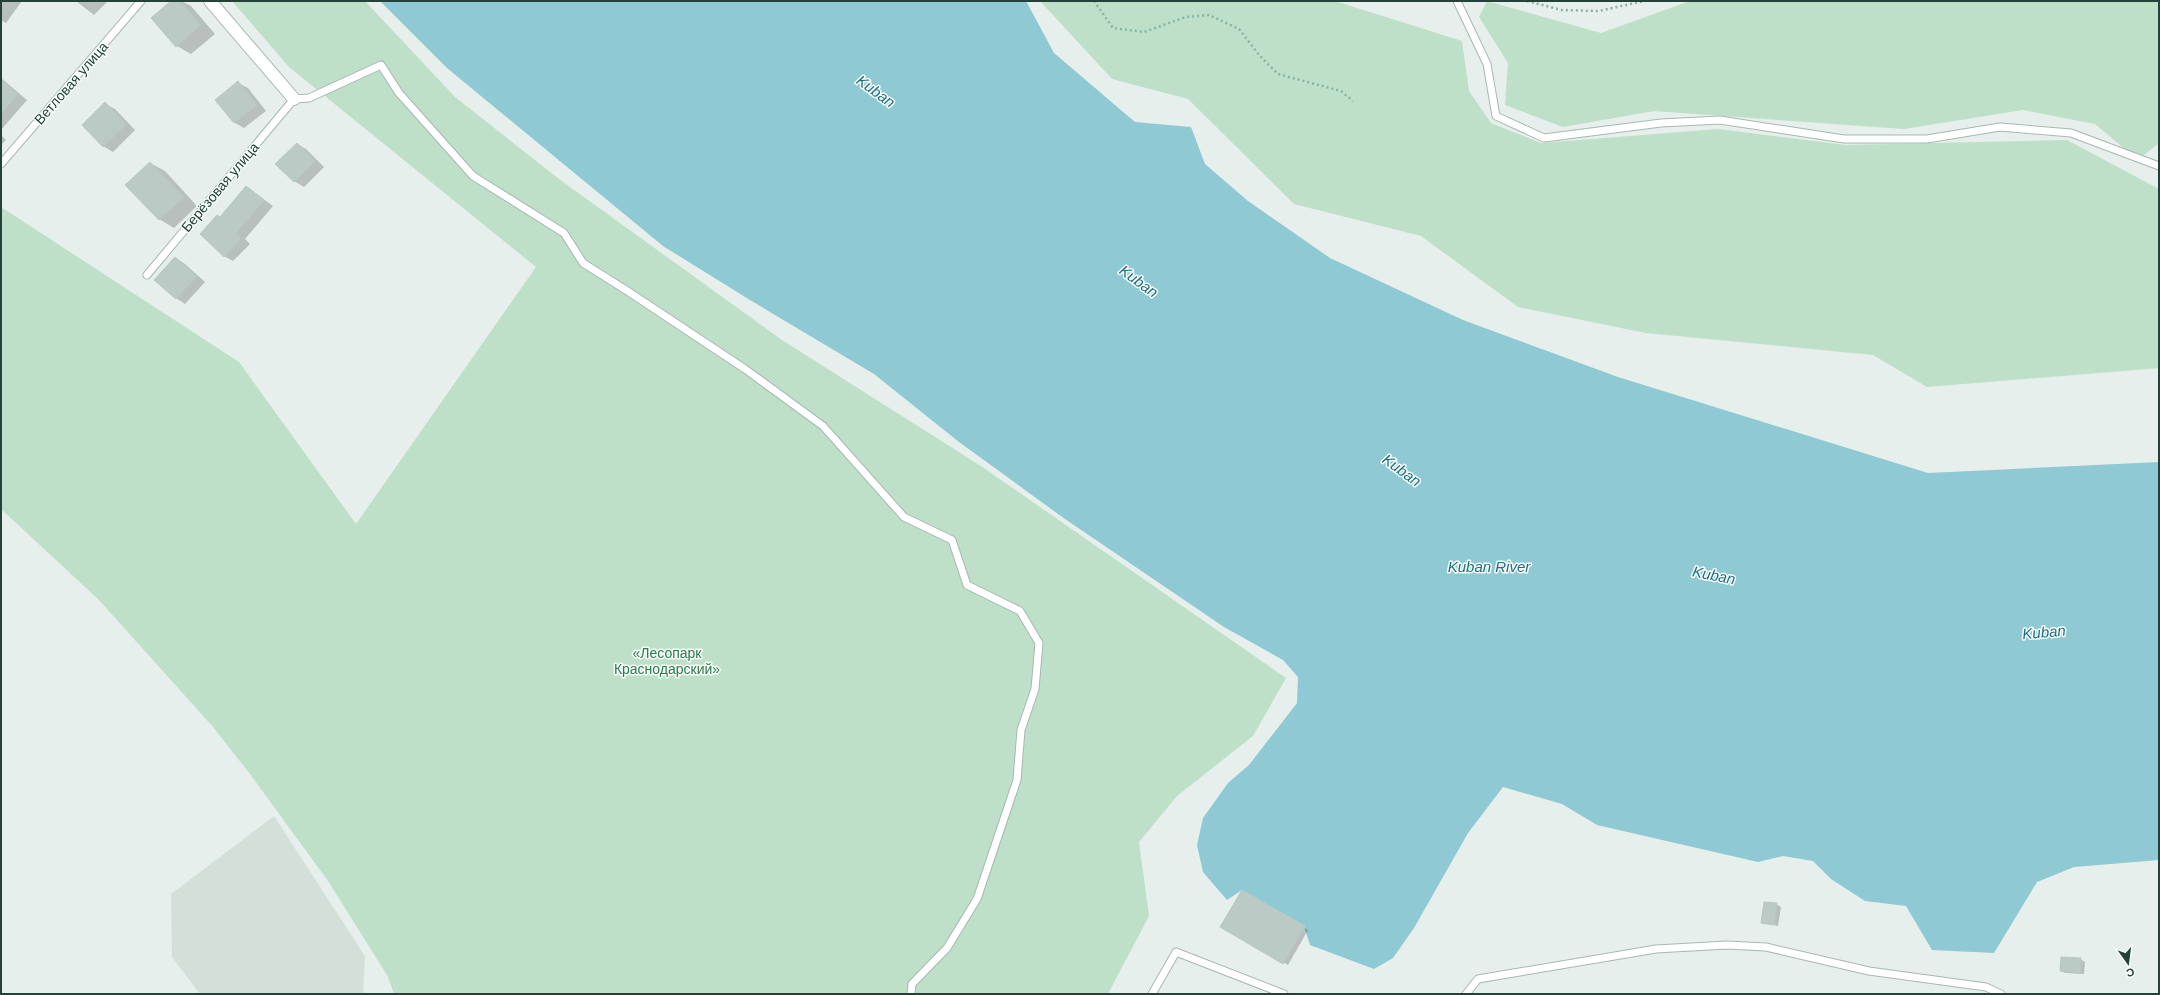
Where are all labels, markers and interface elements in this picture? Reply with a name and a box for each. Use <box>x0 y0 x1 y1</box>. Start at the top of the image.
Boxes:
street label: Ветловая улица <box>31 38 111 127</box>
water label: Kuban <box>853 71 899 111</box>
street label: Берёзовая улица <box>178 139 262 235</box>
water label: Kuban <box>1116 261 1162 301</box>
water label: Kuban <box>1379 450 1425 490</box>
water label: Kuban River <box>1448 558 1531 575</box>
water label: Kuban <box>1691 563 1737 587</box>
water label: Kuban <box>2022 622 2066 642</box>
park label: «Лесопарк Краснодарский» <box>614 645 720 677</box>
north arrow <box>2108 943 2148 983</box>
text: С <box>2125 966 2136 979</box>

